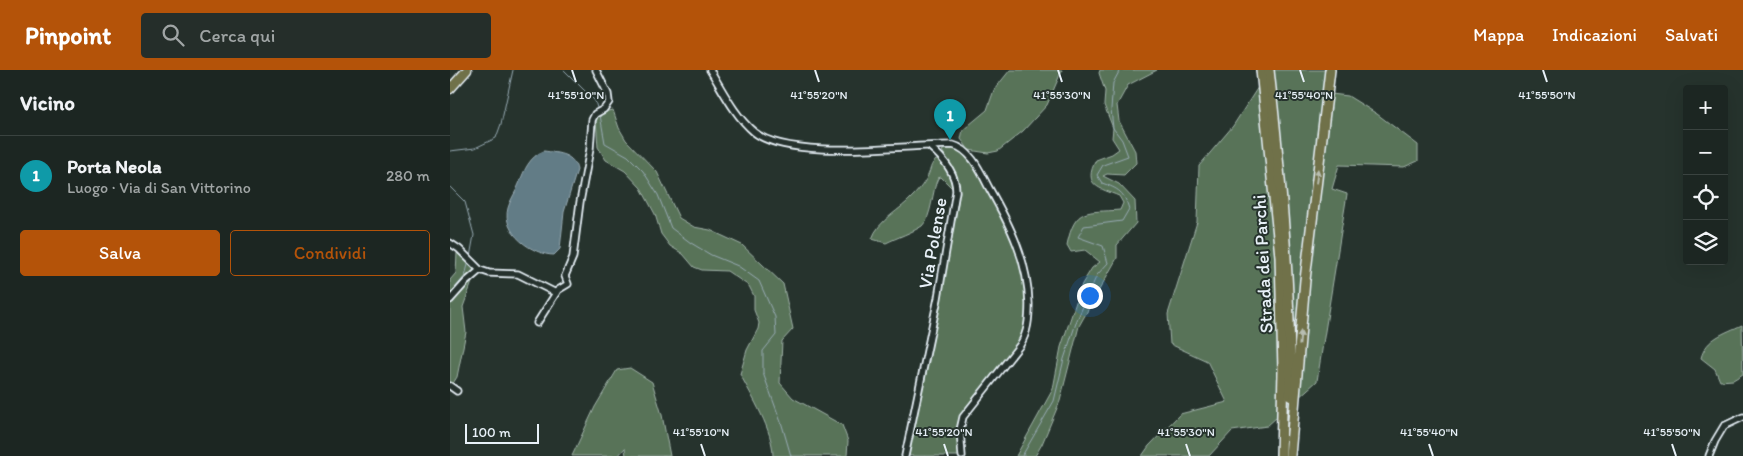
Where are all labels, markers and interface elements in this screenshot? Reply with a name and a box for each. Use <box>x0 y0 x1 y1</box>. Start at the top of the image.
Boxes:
search box <box>141 13 491 58</box>
text: Pinpoint <box>25 21 111 50</box>
icon: search <box>159 21 187 49</box>
text: Cerca qui <box>199 24 275 47</box>
text: Mappa <box>1473 24 1524 46</box>
text: Indicazioni <box>1552 24 1637 46</box>
text: Salvati <box>1665 24 1718 46</box>
map controls <box>1683 85 1728 265</box>
button: + <box>1683 85 1728 130</box>
text: 41°55'10"N <box>548 88 604 102</box>
text: 41°55'20"N <box>790 88 848 102</box>
text: 41°55'30"N <box>1033 88 1091 102</box>
text: 41°55'40"N <box>1275 88 1333 102</box>
text: 41°55'50"N <box>1518 88 1576 102</box>
text: Vicino <box>20 90 75 115</box>
pin: 1 <box>934 99 966 140</box>
button: − <box>1683 130 1728 175</box>
text: Porta Neola <box>67 155 162 178</box>
text: 1 <box>32 166 40 185</box>
text: 280 m <box>386 166 430 185</box>
one-way arrow <box>1313 168 1321 184</box>
button: locate <box>1683 175 1728 220</box>
text: Luogo · Via di San Vittorino <box>67 178 251 197</box>
street label: Strada dei Parchi <box>1247 194 1278 334</box>
street label: Via Polense <box>913 196 952 291</box>
button: layers <box>1683 220 1728 265</box>
button: Salva <box>20 230 220 276</box>
button: Condividi <box>230 230 430 276</box>
your location <box>1077 283 1103 309</box>
one-way arrow <box>1296 329 1304 345</box>
scale bar <box>465 421 539 444</box>
text: 100 m <box>472 424 511 441</box>
text: 41°55'10"N <box>673 425 729 439</box>
text: 41°55'20"N <box>915 425 973 439</box>
text: 41°55'30"N <box>1157 425 1215 439</box>
text: 41°55'40"N <box>1400 425 1458 439</box>
text: 41°55'50"N <box>1643 425 1701 439</box>

